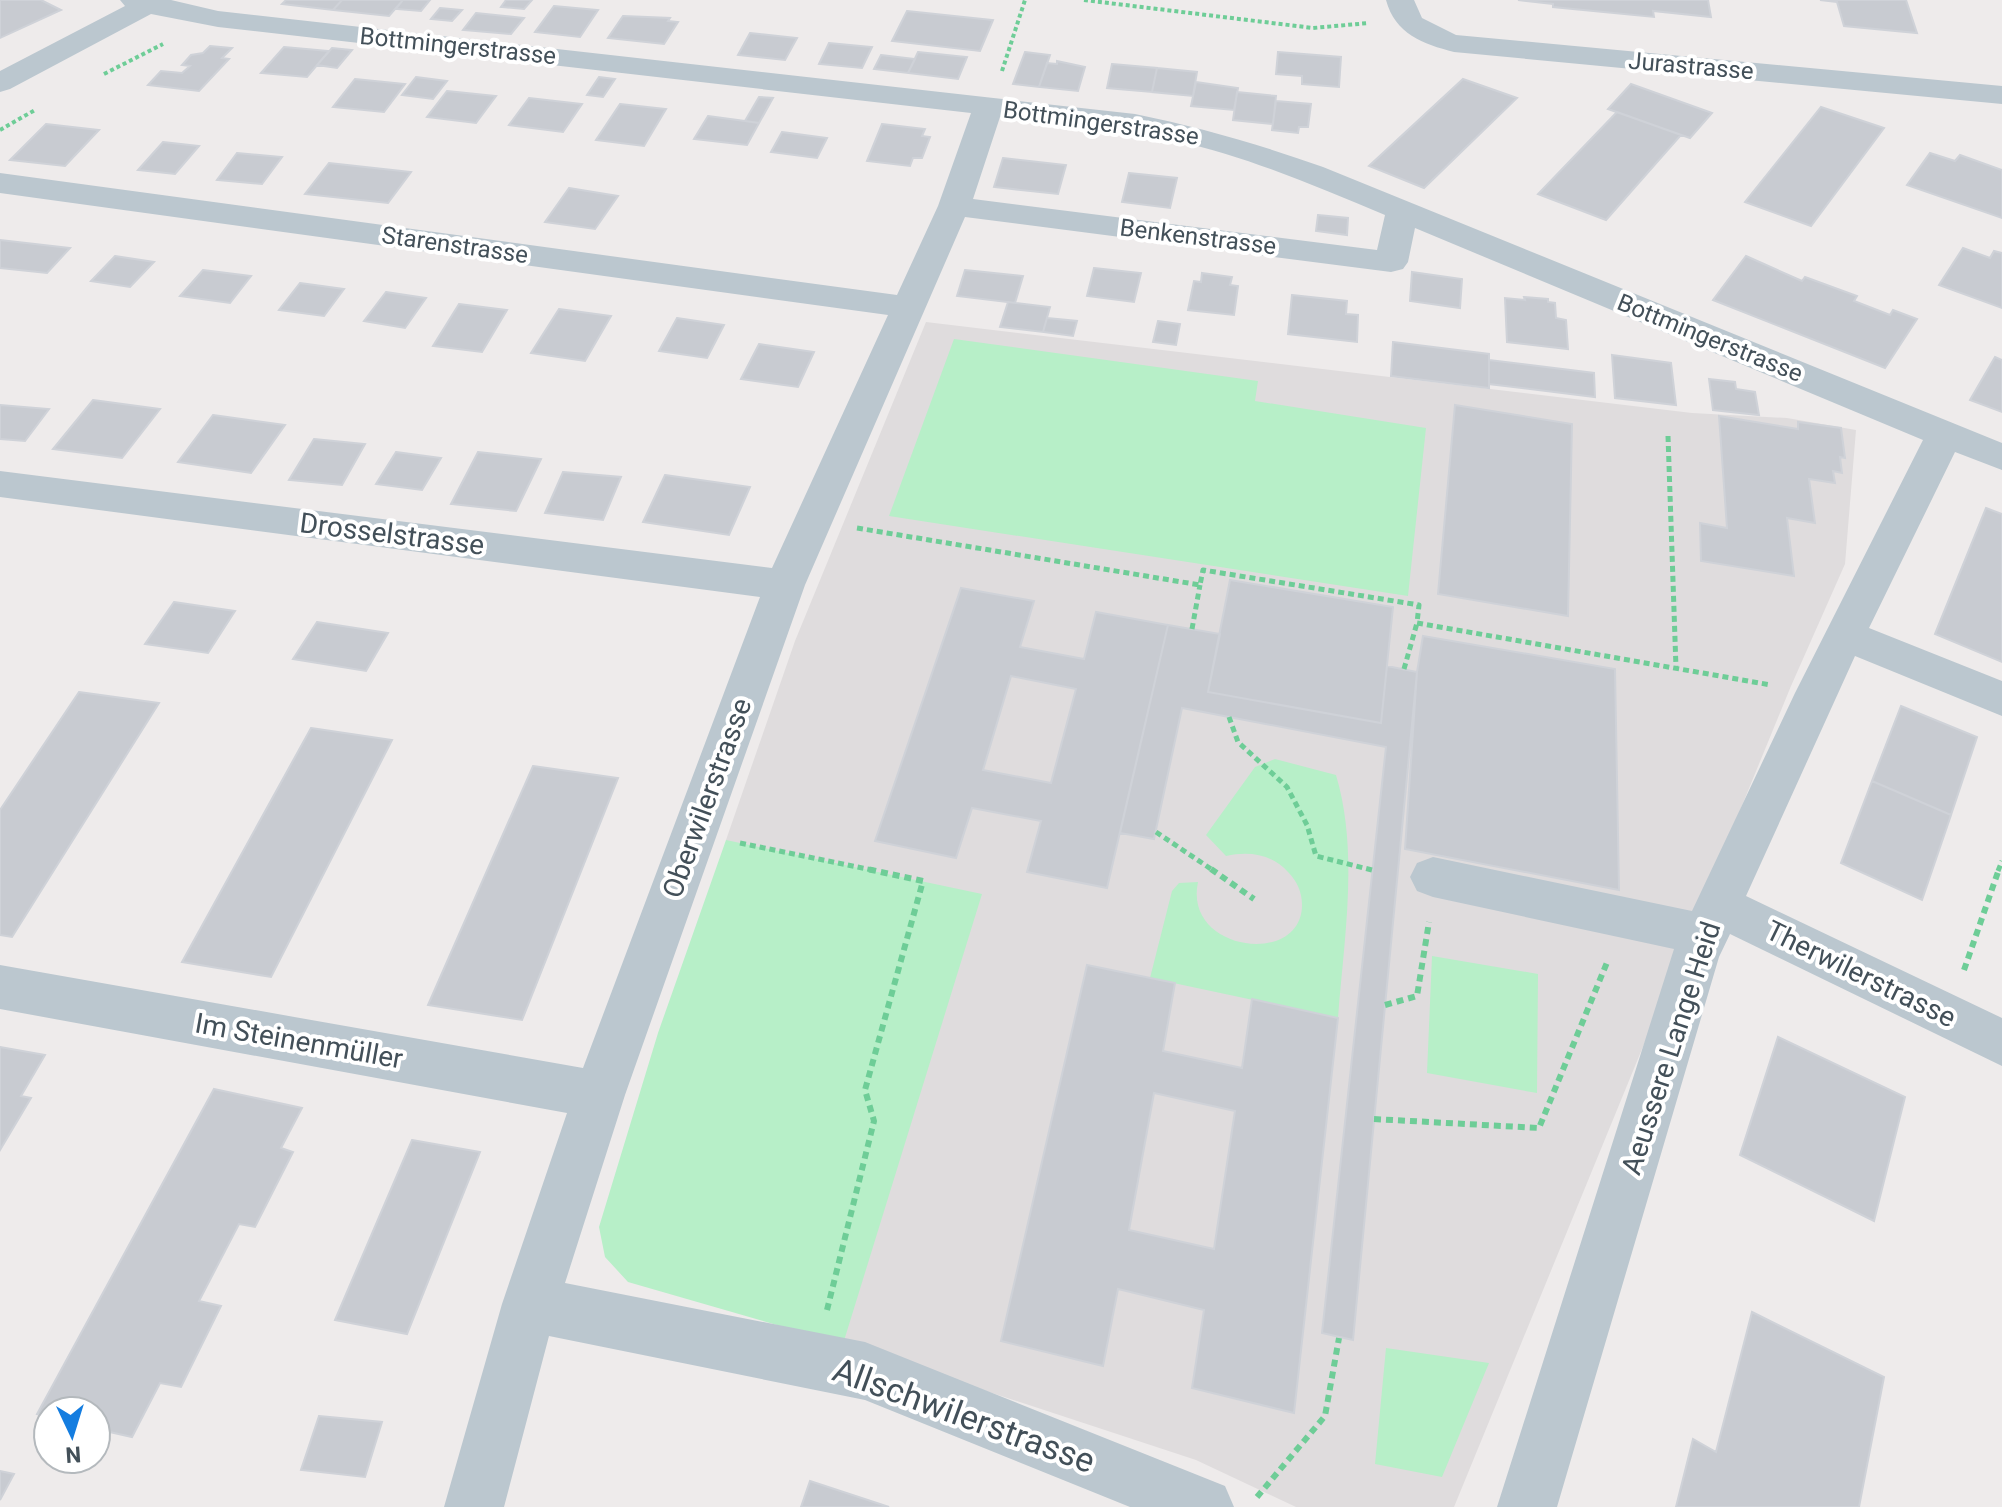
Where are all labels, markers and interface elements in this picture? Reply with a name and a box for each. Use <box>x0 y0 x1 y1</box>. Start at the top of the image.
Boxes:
street label: Bottmingerstrasse <box>358 22 558 70</box>
street label: Jurastrasse <box>1627 47 1755 85</box>
street label: Bottmingerstrasse <box>1001 95 1201 151</box>
street label: Benkenstrasse <box>1118 214 1278 260</box>
street label: Starenstrasse <box>380 221 530 269</box>
street label: Bottmingerstrasse <box>1613 288 1807 388</box>
street label: Drosselstrasse <box>298 506 486 562</box>
street label: Oberwilerstrasse <box>656 694 758 902</box>
street label: Therwilerstrasse <box>1761 914 1961 1034</box>
street label: Aeussere Lange Heid <box>1615 917 1727 1179</box>
street label: Im Steinenmüller <box>193 1006 406 1076</box>
street label: Allschwilerstrasse <box>828 1349 1100 1481</box>
north arrow <box>32 1395 112 1475</box>
text: N <box>65 1441 82 1467</box>

